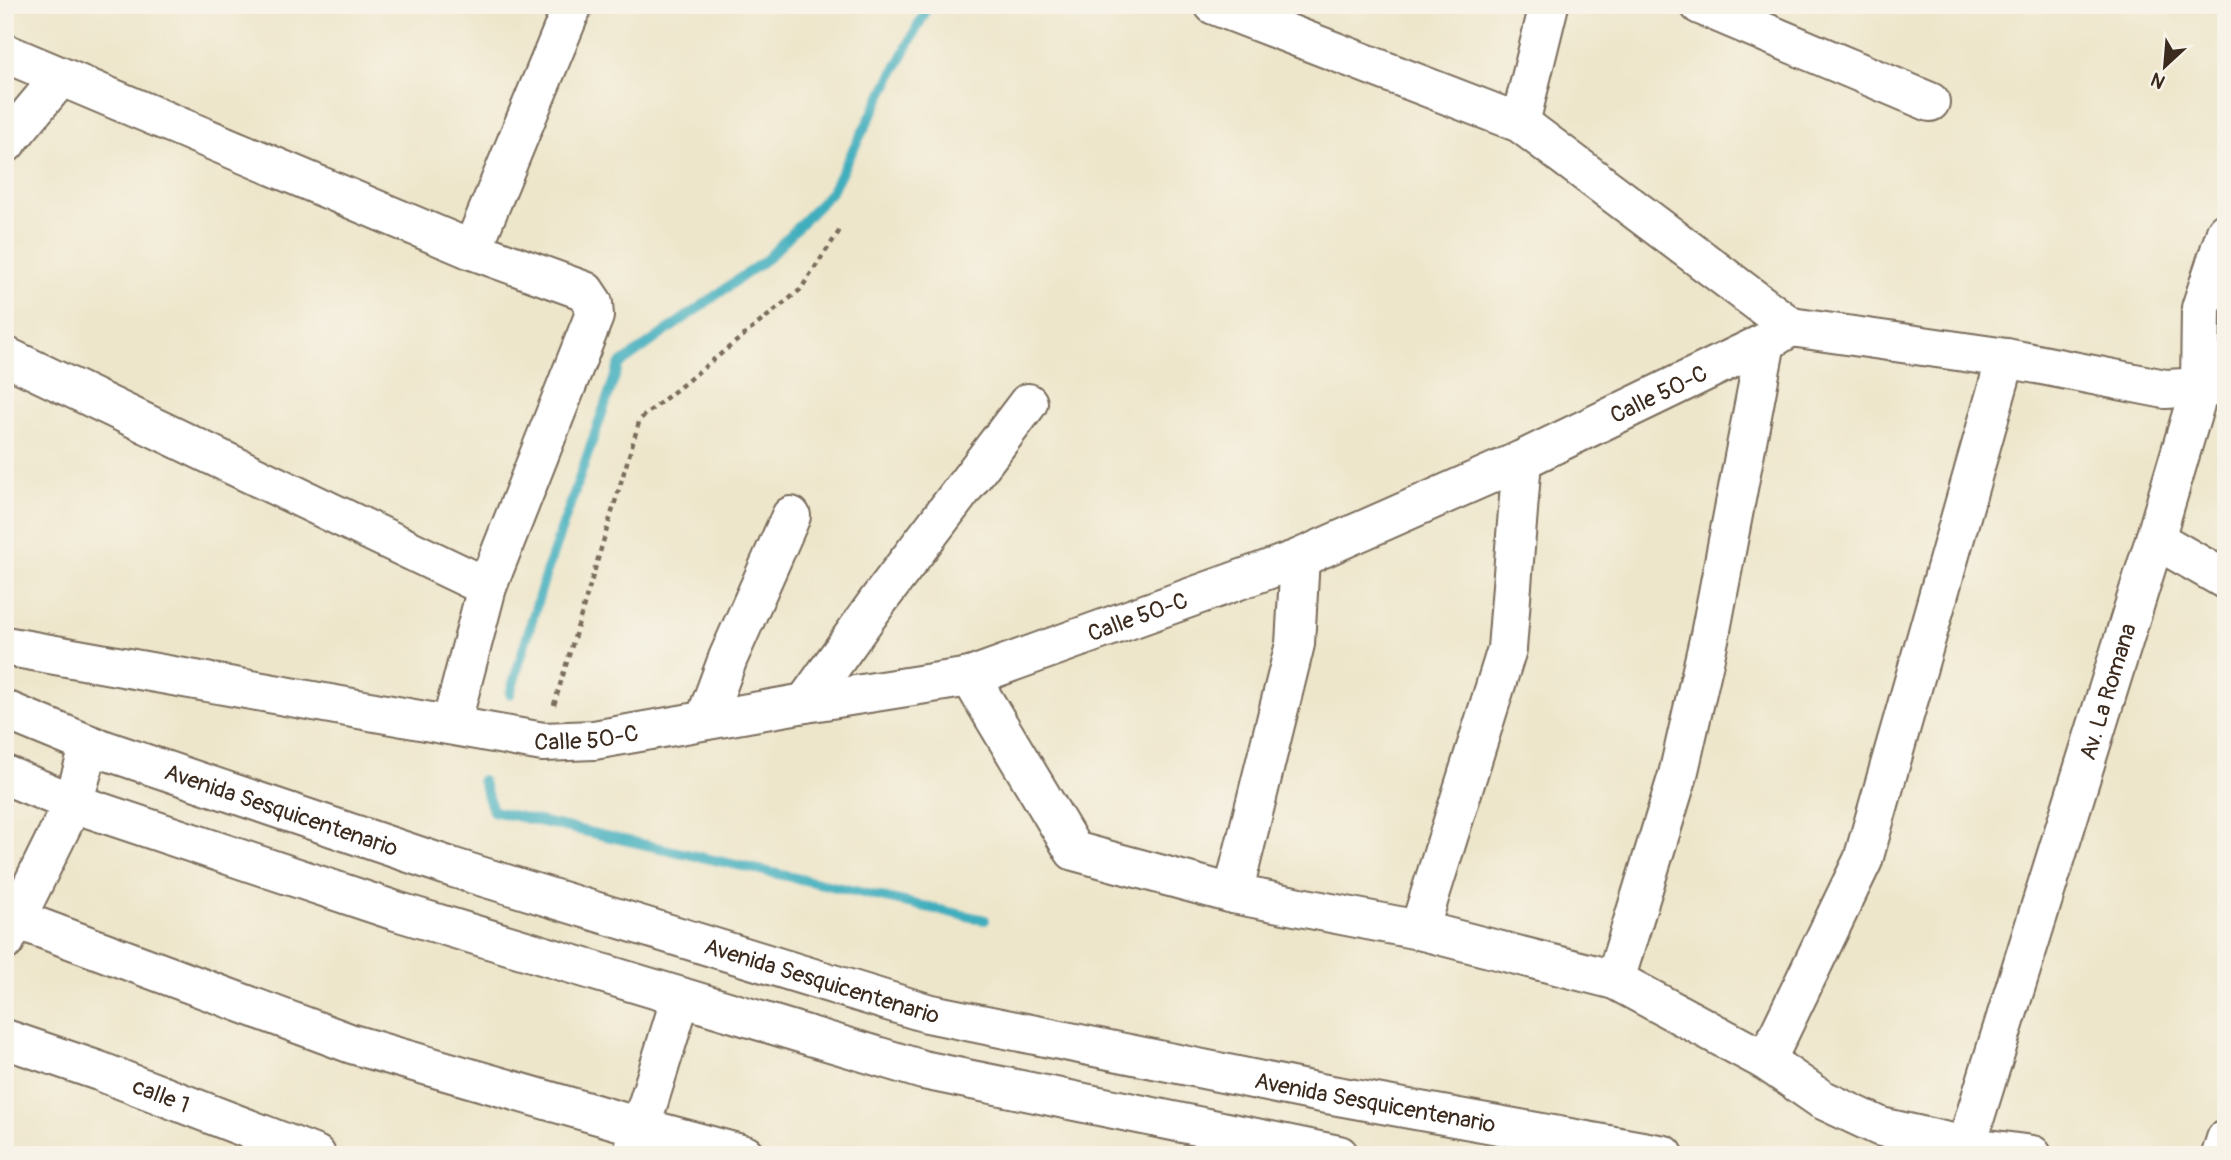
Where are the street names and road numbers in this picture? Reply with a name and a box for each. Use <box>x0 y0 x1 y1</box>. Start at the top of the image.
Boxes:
street label: Calle 50-C <box>1605 358 1712 430</box>
street label: Calle 50-C <box>1084 585 1192 648</box>
street label: Av. La Romana <box>2073 619 2142 764</box>
street label: Calle 50-C <box>532 718 641 757</box>
street label: Avenida Sesquicentenario <box>161 757 402 863</box>
street label: Avenida Sesquicentenario <box>701 931 942 1030</box>
street label: Avenida Sesquicentenario <box>1252 1065 1498 1139</box>
street label: calle 1 <box>129 1071 194 1119</box>

